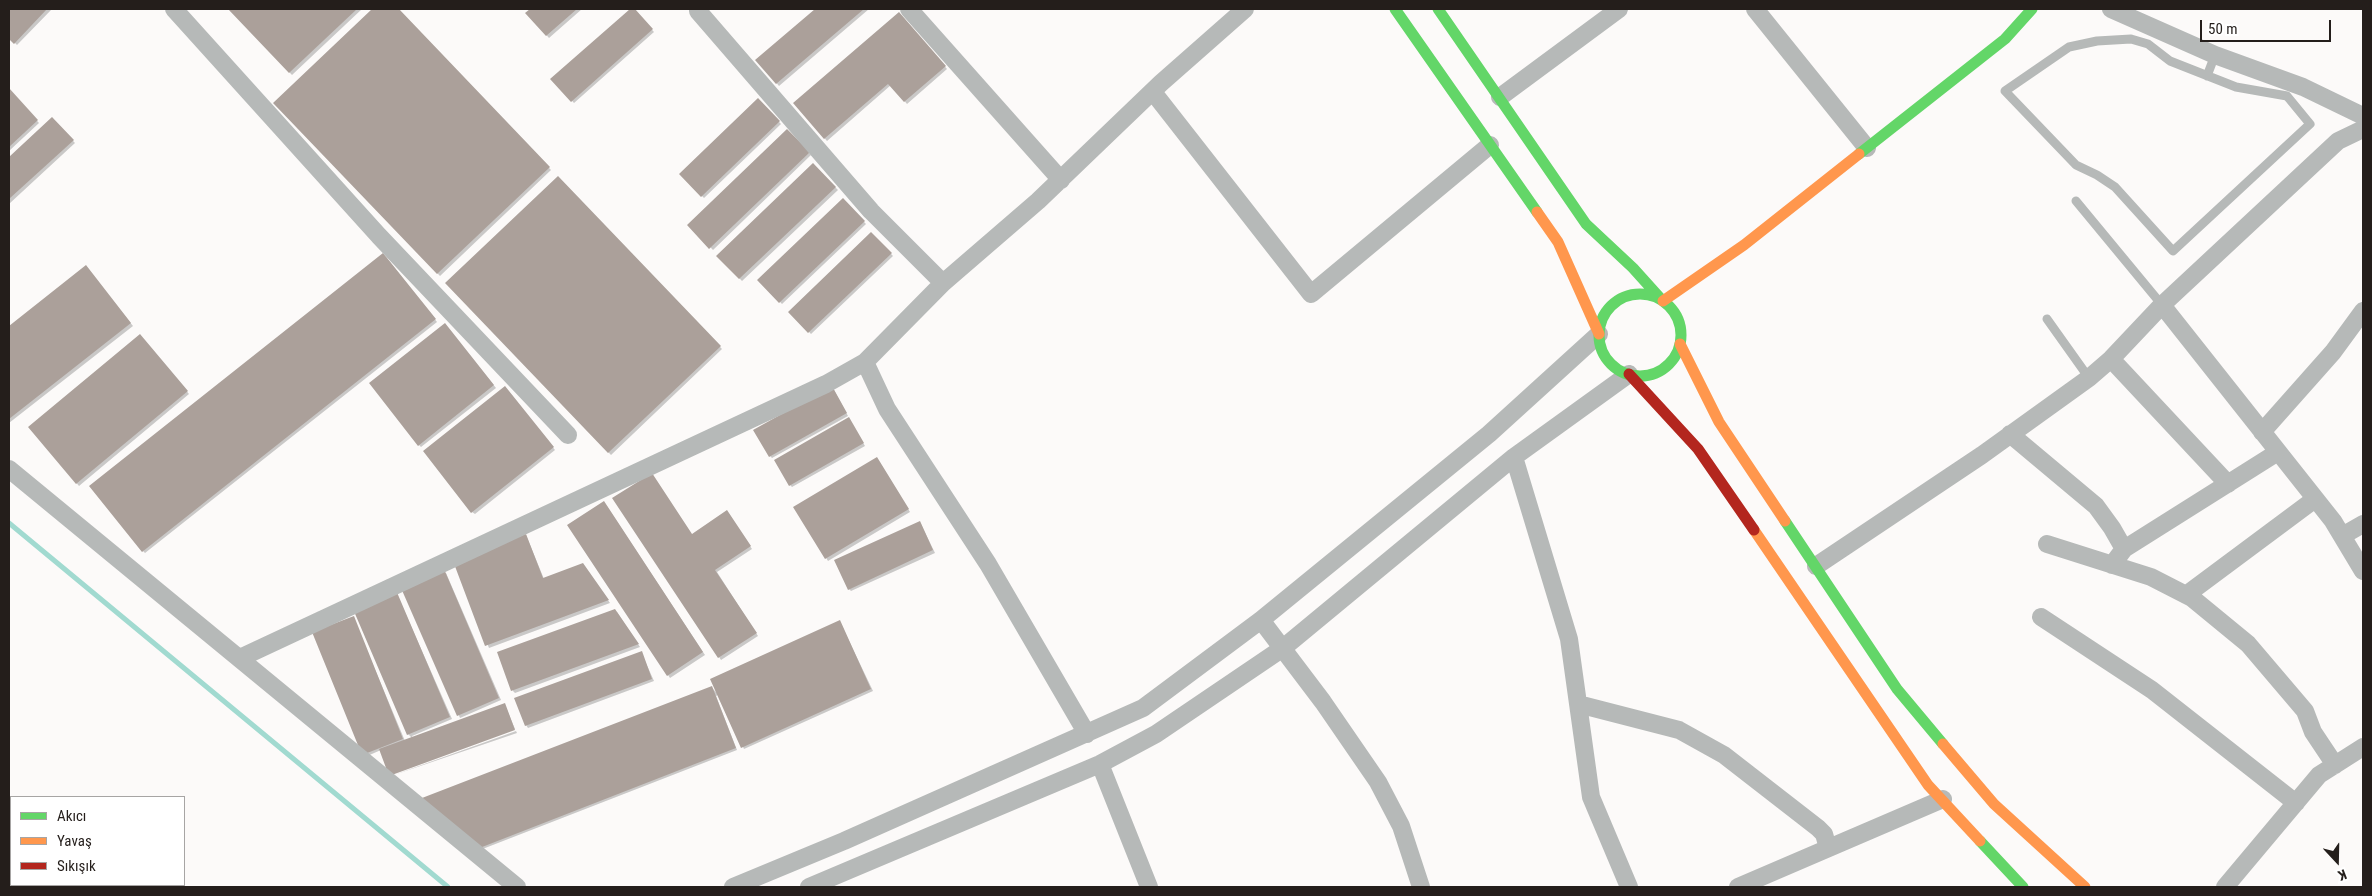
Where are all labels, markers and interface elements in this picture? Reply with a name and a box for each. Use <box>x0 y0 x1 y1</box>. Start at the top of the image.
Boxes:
scale bar <box>2202 10 2333 42</box>
text: 50 m <box>2208 20 2238 38</box>
legend <box>10 796 185 886</box>
text: Akıcı <box>57 807 86 825</box>
text: Yavaş <box>57 832 92 850</box>
north arrow <box>2312 836 2362 886</box>
text: Sıkışık <box>57 857 96 875</box>
text: K <box>2336 866 2349 884</box>

